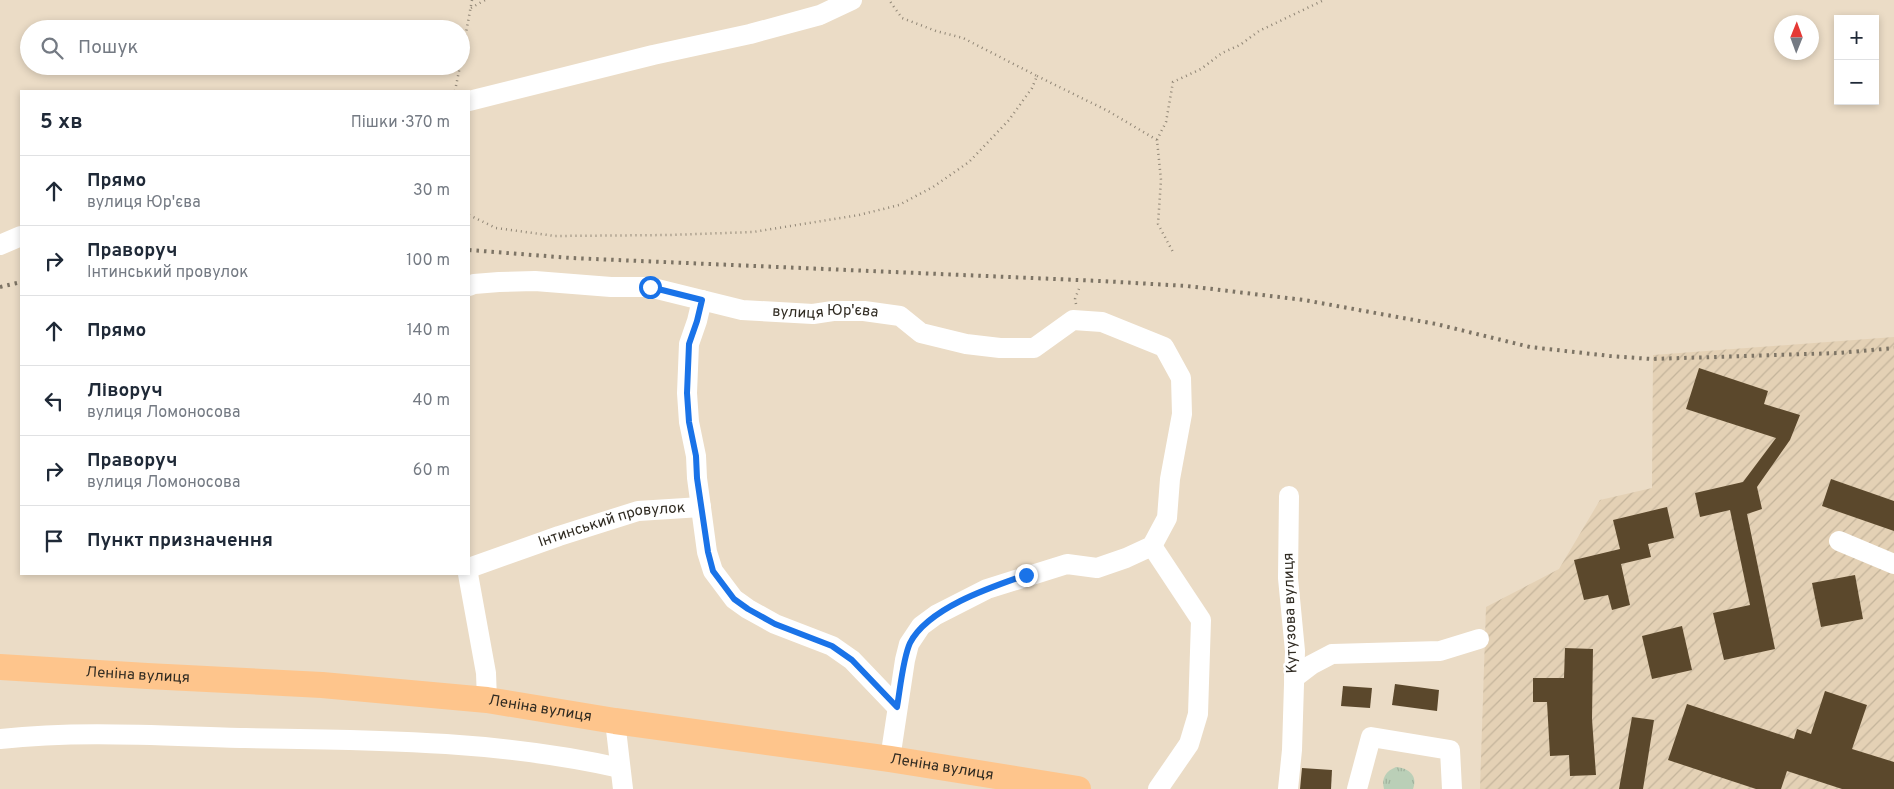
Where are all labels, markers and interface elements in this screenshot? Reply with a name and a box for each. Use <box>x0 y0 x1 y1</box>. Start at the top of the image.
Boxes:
north arrow <box>1774 15 1819 60</box>
map controls <box>1834 15 1879 105</box>
button: + <box>1834 15 1879 60</box>
search box <box>20 20 470 75</box>
icon: search <box>38 34 66 62</box>
text: Пошук <box>78 36 138 60</box>
button: − <box>1834 60 1879 105</box>
text: 5 хв <box>40 109 83 136</box>
text: Пішки · 370 m <box>351 113 450 133</box>
text: Прямо <box>87 169 146 193</box>
icon: ahead <box>40 177 68 205</box>
text: 30 m <box>413 181 450 201</box>
text: вулиця Юр'єва <box>87 193 201 213</box>
text: Праворуч <box>87 239 178 263</box>
icon: right <box>40 247 68 275</box>
text: 100 m <box>406 251 450 271</box>
text: Інтинський провулок <box>87 263 248 283</box>
route start <box>639 276 662 299</box>
street label: вулиця Юр'єва <box>772 301 880 324</box>
icon: ahead <box>40 317 68 345</box>
text: Прямо <box>87 319 146 343</box>
text: 140 m <box>407 321 450 341</box>
text: Ліворуч <box>87 379 163 403</box>
icon: left <box>40 387 68 415</box>
text: 40 m <box>412 391 450 411</box>
text: вулиця Ломоносова <box>87 403 240 423</box>
text: Праворуч <box>87 449 178 473</box>
icon: right <box>40 457 68 485</box>
text: 60 m <box>413 461 450 481</box>
text: вулиця Ломоносова <box>87 473 240 493</box>
street label: Інтинський провулок <box>536 499 686 552</box>
icon: arrive <box>40 527 68 555</box>
text: Пункт призначення <box>87 529 273 553</box>
street label: Кутузова вулиця <box>1279 552 1303 674</box>
route end <box>1015 564 1038 587</box>
street label: Леніна вулиця <box>85 663 190 688</box>
street label: Леніна вулиця <box>487 691 593 727</box>
street label: Леніна вулиця <box>889 750 995 785</box>

